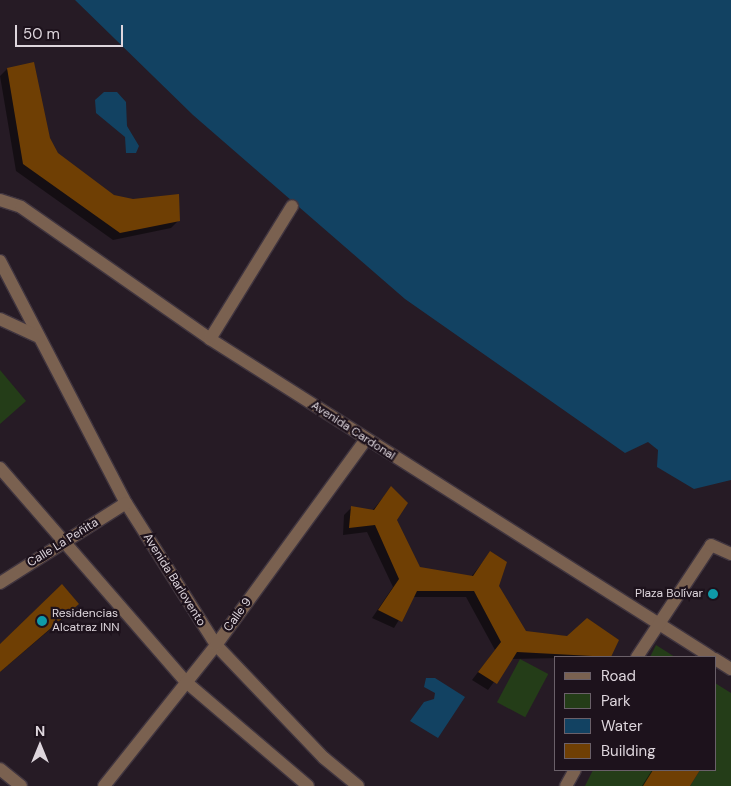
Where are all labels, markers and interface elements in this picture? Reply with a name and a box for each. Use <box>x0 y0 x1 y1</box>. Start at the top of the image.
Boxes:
scale bar <box>18 15 125 47</box>
text: 50 m <box>23 24 60 44</box>
street label: Avenida Cardonal <box>308 398 398 464</box>
street label: Calle La Peñita <box>25 515 101 571</box>
street label: Avenida Barlovento <box>140 531 208 629</box>
place label: Plaza Bolívar <box>635 587 703 601</box>
marker: Plaza Bolívar <box>707 588 719 600</box>
street label: Calle 9 <box>221 595 255 635</box>
place label: Residencias Alcatraz INN <box>52 607 120 635</box>
marker: Residencias Alcatraz INN <box>36 615 48 627</box>
legend <box>554 656 716 771</box>
text: Road <box>601 666 636 686</box>
text: Park <box>601 691 631 711</box>
text: Water <box>601 716 642 736</box>
north arrow <box>15 721 65 771</box>
text: N <box>35 722 45 740</box>
text: Building <box>601 741 656 761</box>

